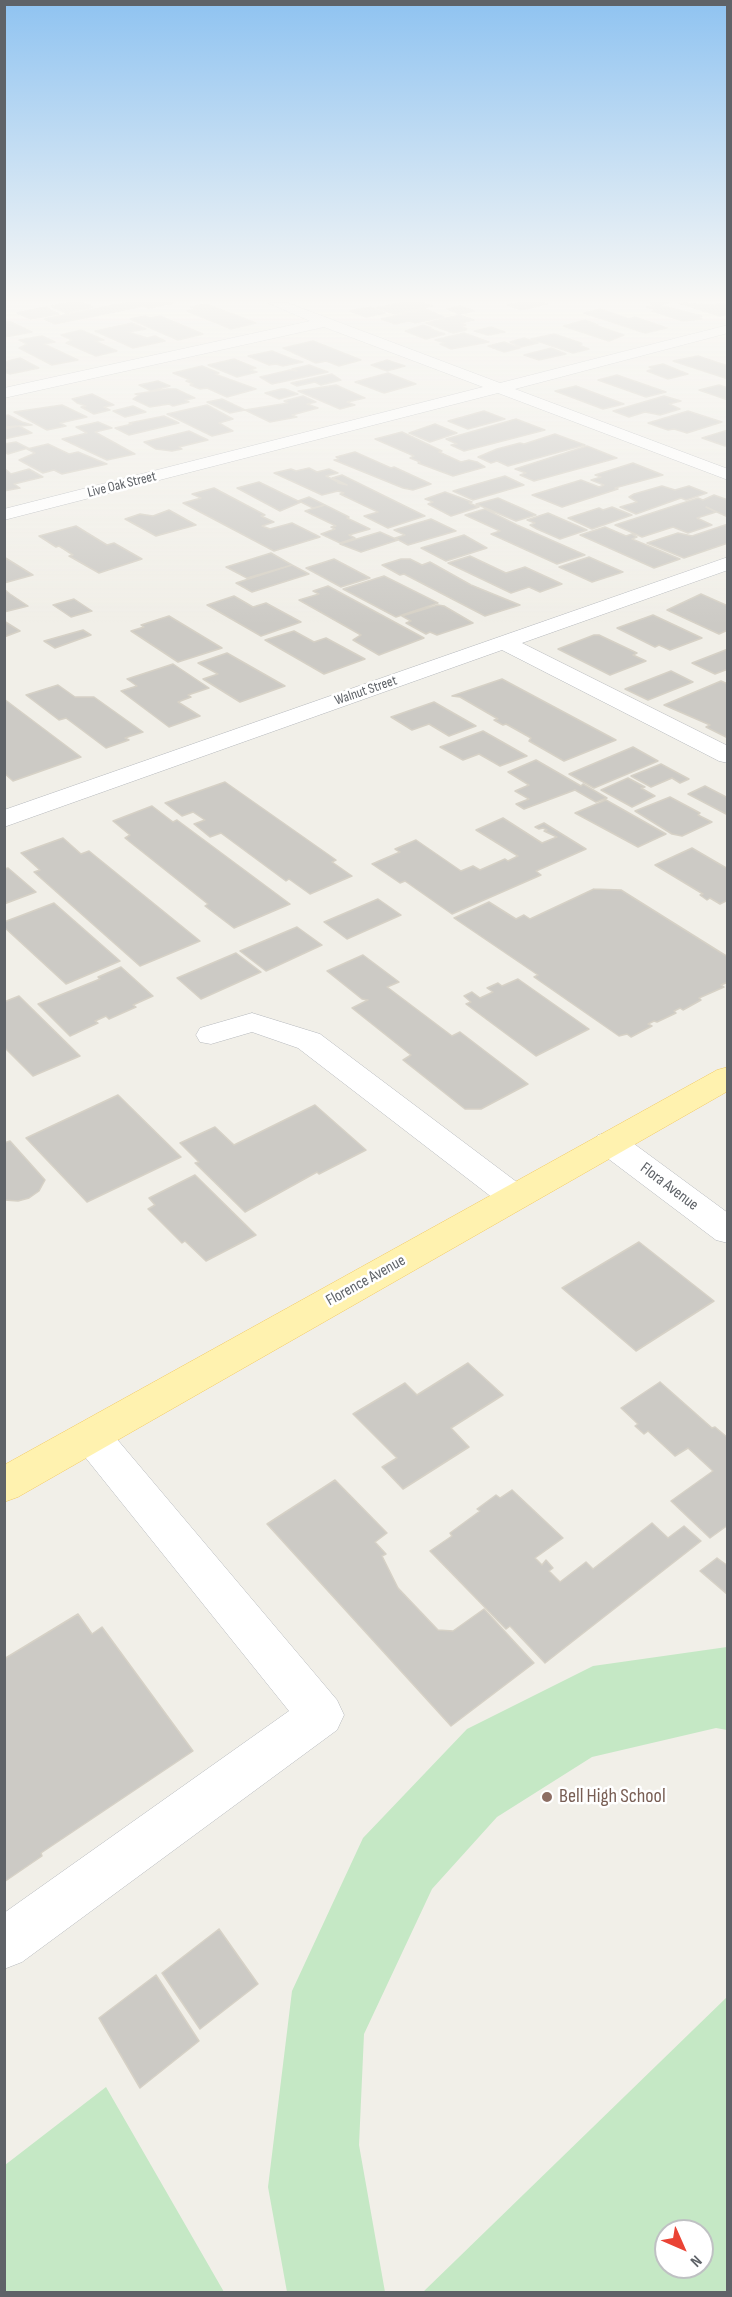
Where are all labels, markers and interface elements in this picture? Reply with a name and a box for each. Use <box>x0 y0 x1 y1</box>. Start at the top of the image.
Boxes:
street label: Live Oak Street <box>86 468 158 502</box>
street label: Walnut Street <box>333 673 399 709</box>
street label: Flora Avenue <box>636 1159 702 1215</box>
street label: Florence Avenue <box>323 1251 409 1311</box>
place label: Bell High School <box>559 1785 666 1809</box>
marker: Bell High School <box>540 1790 554 1804</box>
north arrow <box>654 2219 714 2279</box>
text: N <box>686 2251 705 2270</box>

